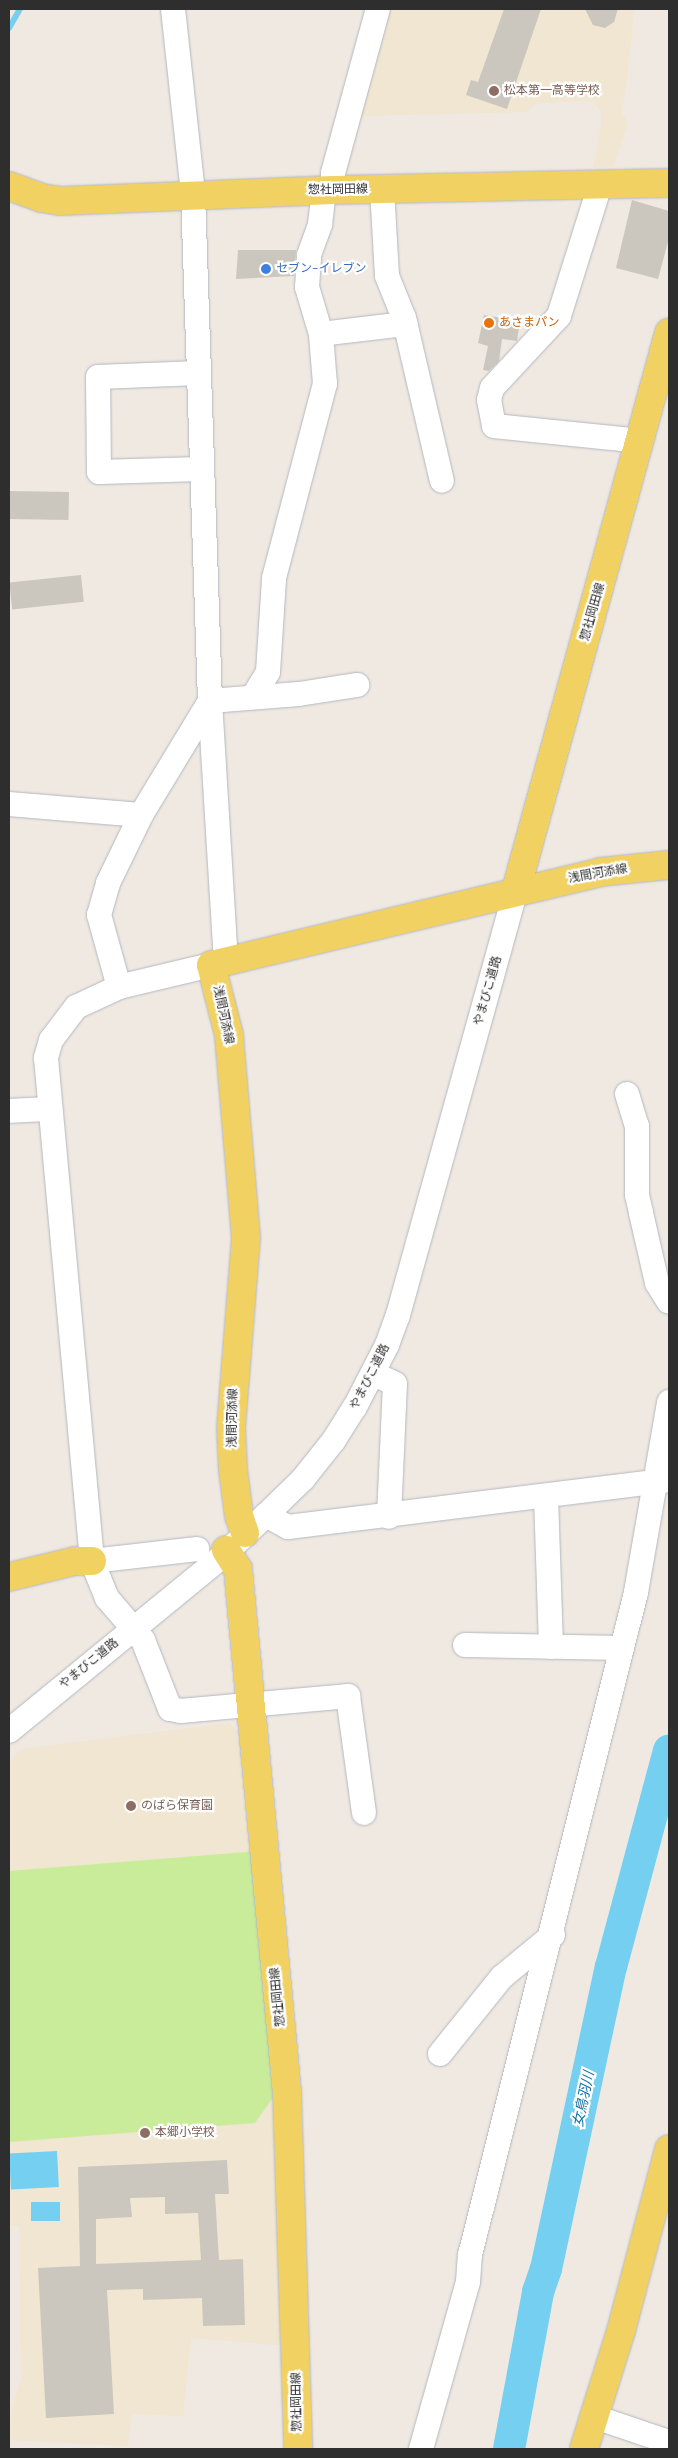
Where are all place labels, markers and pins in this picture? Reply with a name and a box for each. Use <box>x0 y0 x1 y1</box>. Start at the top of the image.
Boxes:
place label: 松本第一高等学校 <box>504 84 600 98</box>
marker: 松本第一高等学校 <box>488 85 500 97</box>
place label: セブン-イレブン <box>276 262 366 276</box>
marker: セブン-イレブン <box>260 263 272 275</box>
place label: あさまパン <box>499 316 559 330</box>
marker: あさまパン <box>483 317 495 329</box>
place label: のばら保育園 <box>141 1799 213 1813</box>
marker: のばら保育園 <box>125 1800 137 1812</box>
place label: 本郷小学校 <box>155 2126 215 2140</box>
marker: 本郷小学校 <box>139 2127 151 2139</box>

